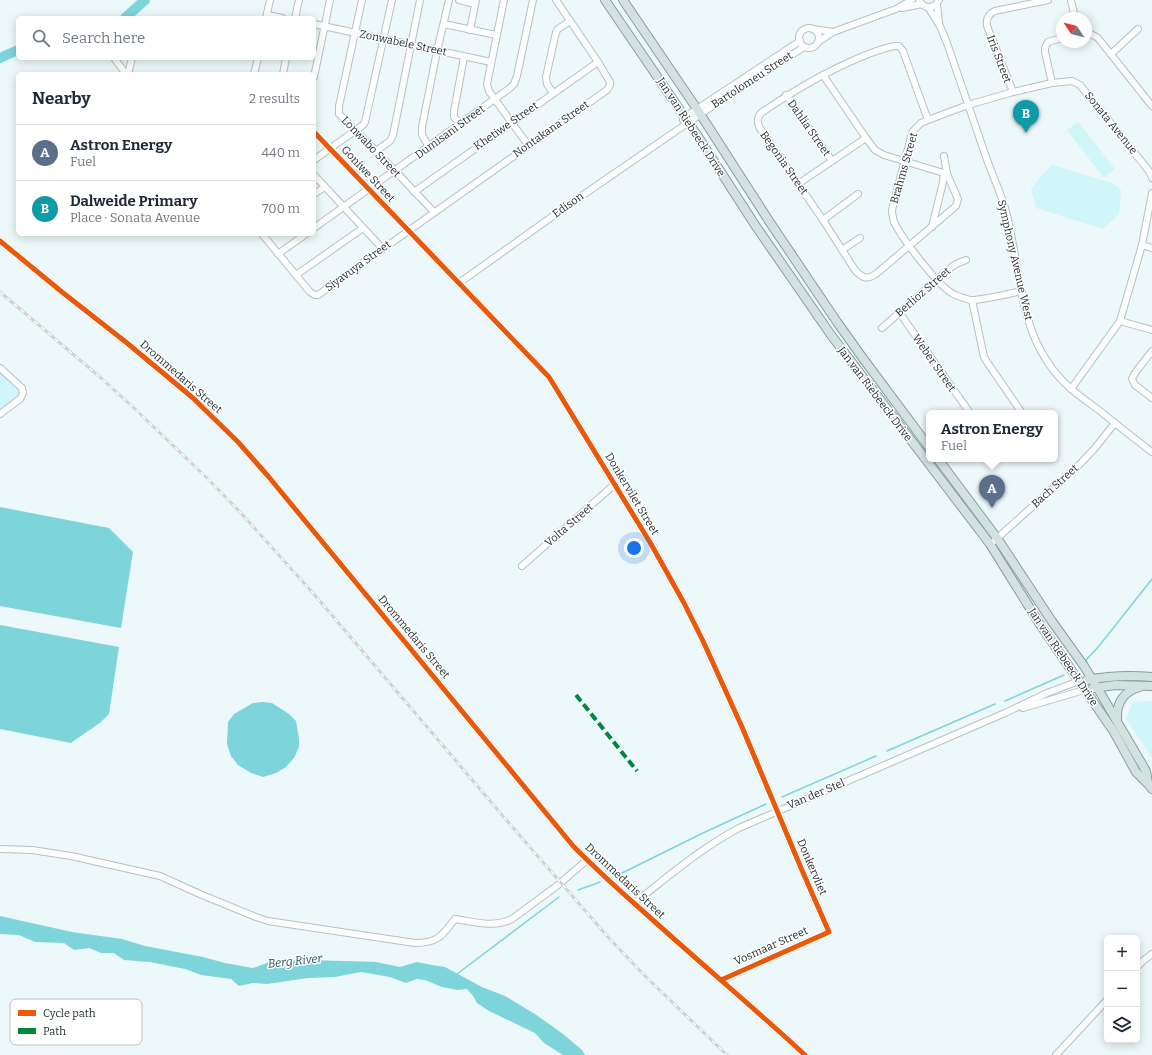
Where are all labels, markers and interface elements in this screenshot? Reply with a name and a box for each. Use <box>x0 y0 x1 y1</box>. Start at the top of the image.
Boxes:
north arrow <box>1056 12 1092 48</box>
search box <box>16 16 316 60</box>
icon: search <box>30 27 52 49</box>
street label: Zonwabele Street <box>358 27 448 59</box>
text: Search here <box>62 29 145 47</box>
street label: Iris Street <box>984 33 1014 85</box>
street label: Bartolomeu Street <box>709 49 795 111</box>
street label: Jan van Riebeeck Drive <box>654 74 728 179</box>
text: Nearby <box>32 88 91 109</box>
street label: Sonata Avenue <box>1082 89 1140 157</box>
text: 2 results <box>249 91 300 106</box>
street label: Dahlia Street <box>785 97 833 159</box>
street label: Nontakana Street <box>510 98 592 160</box>
street label: Khetiwe Street <box>471 99 541 153</box>
pin: B <box>1013 100 1039 133</box>
street label: Dumisani Street <box>413 102 487 162</box>
street label: Lonwabo Street <box>339 114 403 180</box>
street label: Begonia Street <box>757 129 811 197</box>
street label: Brahms Street <box>888 131 920 205</box>
text: Astron Energy <box>70 136 172 154</box>
street label: Goniwe Street <box>339 143 397 205</box>
text: A <box>40 145 50 160</box>
text: 440 m <box>261 145 300 160</box>
text: Fuel <box>70 154 96 169</box>
street label: Edison <box>550 190 586 220</box>
text: Dalweide Primary <box>70 192 198 210</box>
street label: Symphony Avenue West <box>995 198 1035 322</box>
text: B <box>41 201 49 216</box>
text: 700 m <box>262 201 300 216</box>
text: Place · Sonata Avenue <box>70 210 200 225</box>
street label: Siyavuya Street <box>323 238 393 294</box>
street label: Berlioz Street <box>893 264 953 320</box>
street label: Weber Street <box>909 332 959 394</box>
street label: Drommedaris Street <box>137 338 225 416</box>
street label: Jan van Riebeeck Drive <box>835 343 915 444</box>
popup <box>926 410 1058 462</box>
text: Astron Energy <box>941 420 1043 438</box>
text: Fuel <box>941 438 967 453</box>
street label: Donkervilet Street <box>602 451 662 537</box>
street label: Bach Street <box>1029 462 1081 510</box>
pin: A <box>979 475 1005 508</box>
street label: Volta Street <box>542 501 596 549</box>
your location <box>624 538 644 558</box>
street label: Drommedaris Street <box>375 593 453 681</box>
street label: Jan van Riebeeck Drive <box>1025 605 1101 708</box>
street label: Van der Stel <box>785 776 847 812</box>
street label: Donkervliet <box>794 837 830 897</box>
street label: Drommedaris Street <box>582 841 668 921</box>
street label: Vosmaar Street <box>732 924 810 968</box>
map controls <box>1104 935 1140 1043</box>
button: + <box>1104 935 1140 971</box>
water label: Berg River <box>267 951 324 971</box>
button: − <box>1104 971 1140 1007</box>
legend <box>10 999 142 1045</box>
text: Cycle path <box>43 1007 96 1020</box>
button: layers <box>1104 1007 1140 1043</box>
text: Path <box>43 1025 66 1038</box>

